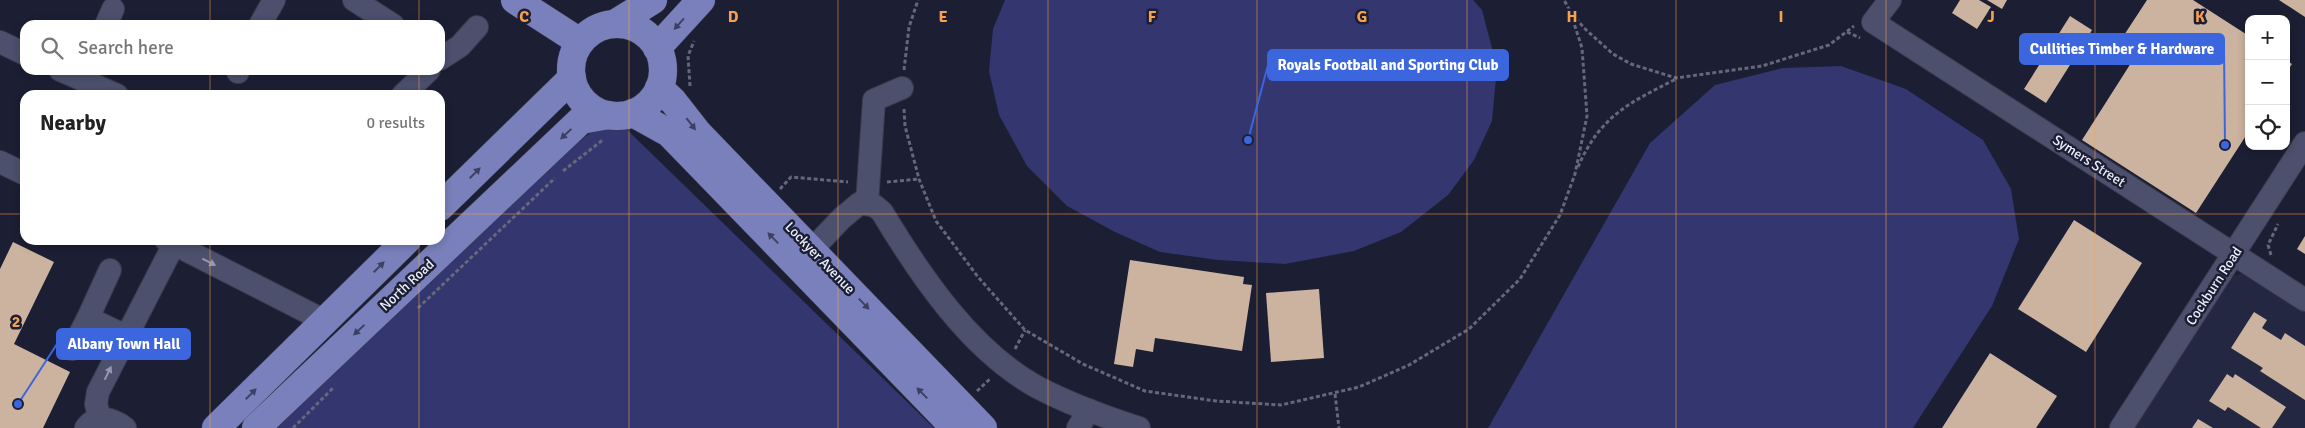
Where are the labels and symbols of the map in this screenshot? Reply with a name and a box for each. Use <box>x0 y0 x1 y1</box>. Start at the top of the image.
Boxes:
text: C <box>519 7 529 27</box>
text: D <box>728 7 739 27</box>
text: E <box>938 7 948 27</box>
text: F <box>1148 7 1157 27</box>
text: G <box>1357 7 1367 27</box>
text: H <box>1567 7 1577 27</box>
text: I <box>1778 7 1784 27</box>
text: J <box>1987 7 1995 27</box>
text: K <box>2195 7 2205 27</box>
one-way arrow <box>673 17 685 29</box>
callout: Cullities Timber & Hardware <box>2020 34 2224 64</box>
text: Cullities Timber & Hardware <box>2030 40 2214 58</box>
callout: Royals Football and Sporting Club <box>1268 50 1508 80</box>
text: Royals Football and Sporting Club <box>1278 56 1498 74</box>
one-way arrow <box>686 117 696 131</box>
one-way arrow <box>561 128 573 140</box>
street label: Symers Street <box>2050 131 2129 191</box>
one-way arrow <box>468 167 480 179</box>
street label: Lockyer Avenue <box>781 219 859 297</box>
one-way arrow <box>767 232 779 244</box>
street label: Cockburn Road <box>2182 244 2246 328</box>
street label: North Road <box>376 256 438 314</box>
one-way arrow <box>202 258 216 266</box>
one-way arrow <box>373 262 385 274</box>
one-way arrow <box>858 298 870 310</box>
text: 2 <box>12 312 20 332</box>
one-way arrow <box>354 324 366 336</box>
callout: Albany Town Hall <box>57 329 190 359</box>
text: Albany Town Hall <box>68 335 181 353</box>
one-way arrow <box>104 366 112 380</box>
one-way arrow <box>916 387 928 399</box>
one-way arrow <box>245 388 257 400</box>

